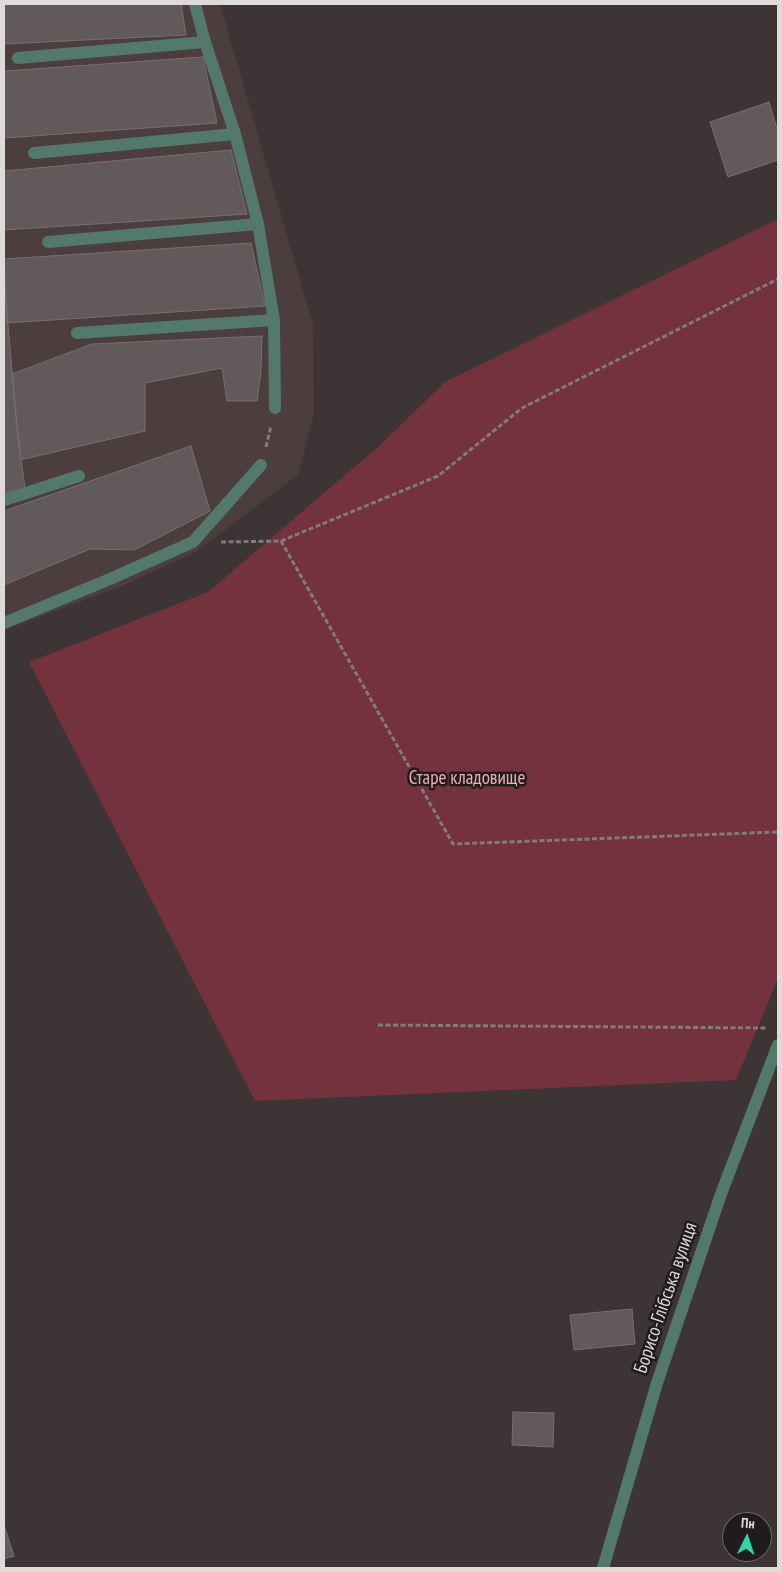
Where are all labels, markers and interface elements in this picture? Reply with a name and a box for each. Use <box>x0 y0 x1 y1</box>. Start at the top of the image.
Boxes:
park label: Старе кладовище <box>409 768 525 790</box>
street label: Борисо-Глібська вулиця <box>630 1220 702 1376</box>
north arrow <box>722 1512 772 1562</box>
text: Пн <box>741 1514 755 1532</box>

